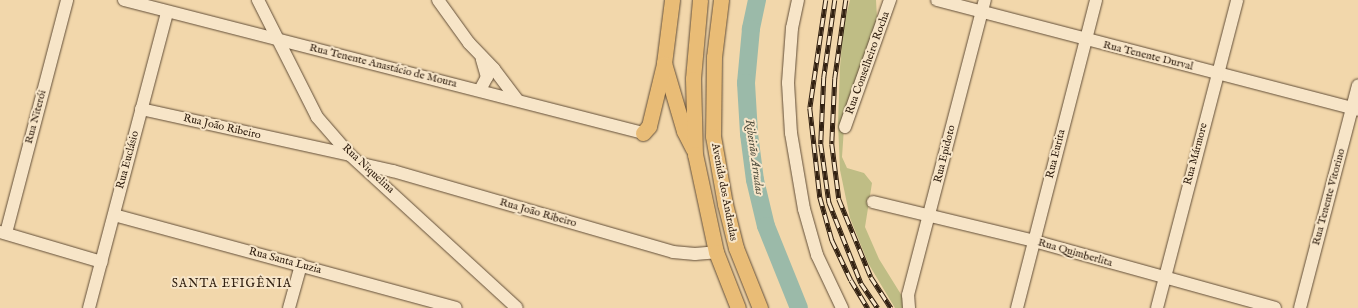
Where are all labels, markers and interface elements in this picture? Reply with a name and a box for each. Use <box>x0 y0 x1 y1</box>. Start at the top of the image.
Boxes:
street label: Rua Conselheiro Rocha <box>843 10 893 116</box>
street label: Rua Tenente Durval <box>1102 38 1194 74</box>
street label: Rua Tenente Anastácio de Moura <box>308 41 458 91</box>
street label: Rua Niterói <box>22 89 50 145</box>
street label: Rua João Ribeiro <box>182 112 262 142</box>
water label: Ribeirão Arrudas <box>742 118 766 196</box>
street label: Rua Mármore <box>1181 122 1211 186</box>
street label: Rua Epidoto <box>931 124 959 184</box>
street label: Rua Eurita <box>1044 128 1068 180</box>
street label: Rua Euclásio <box>114 129 142 191</box>
street label: Rua Niquelina <box>339 142 397 196</box>
street label: Avenida dos Andradas <box>708 142 740 242</box>
street label: Rua Tenente Vitorino <box>1310 147 1348 247</box>
street label: Rua João Ribeiro <box>498 196 578 230</box>
street label: Rua Quimberlita <box>1036 236 1114 270</box>
street label: Rua Santa Luzia <box>247 245 323 277</box>
district label: SANTA EFIGÊNIA <box>172 277 292 291</box>

